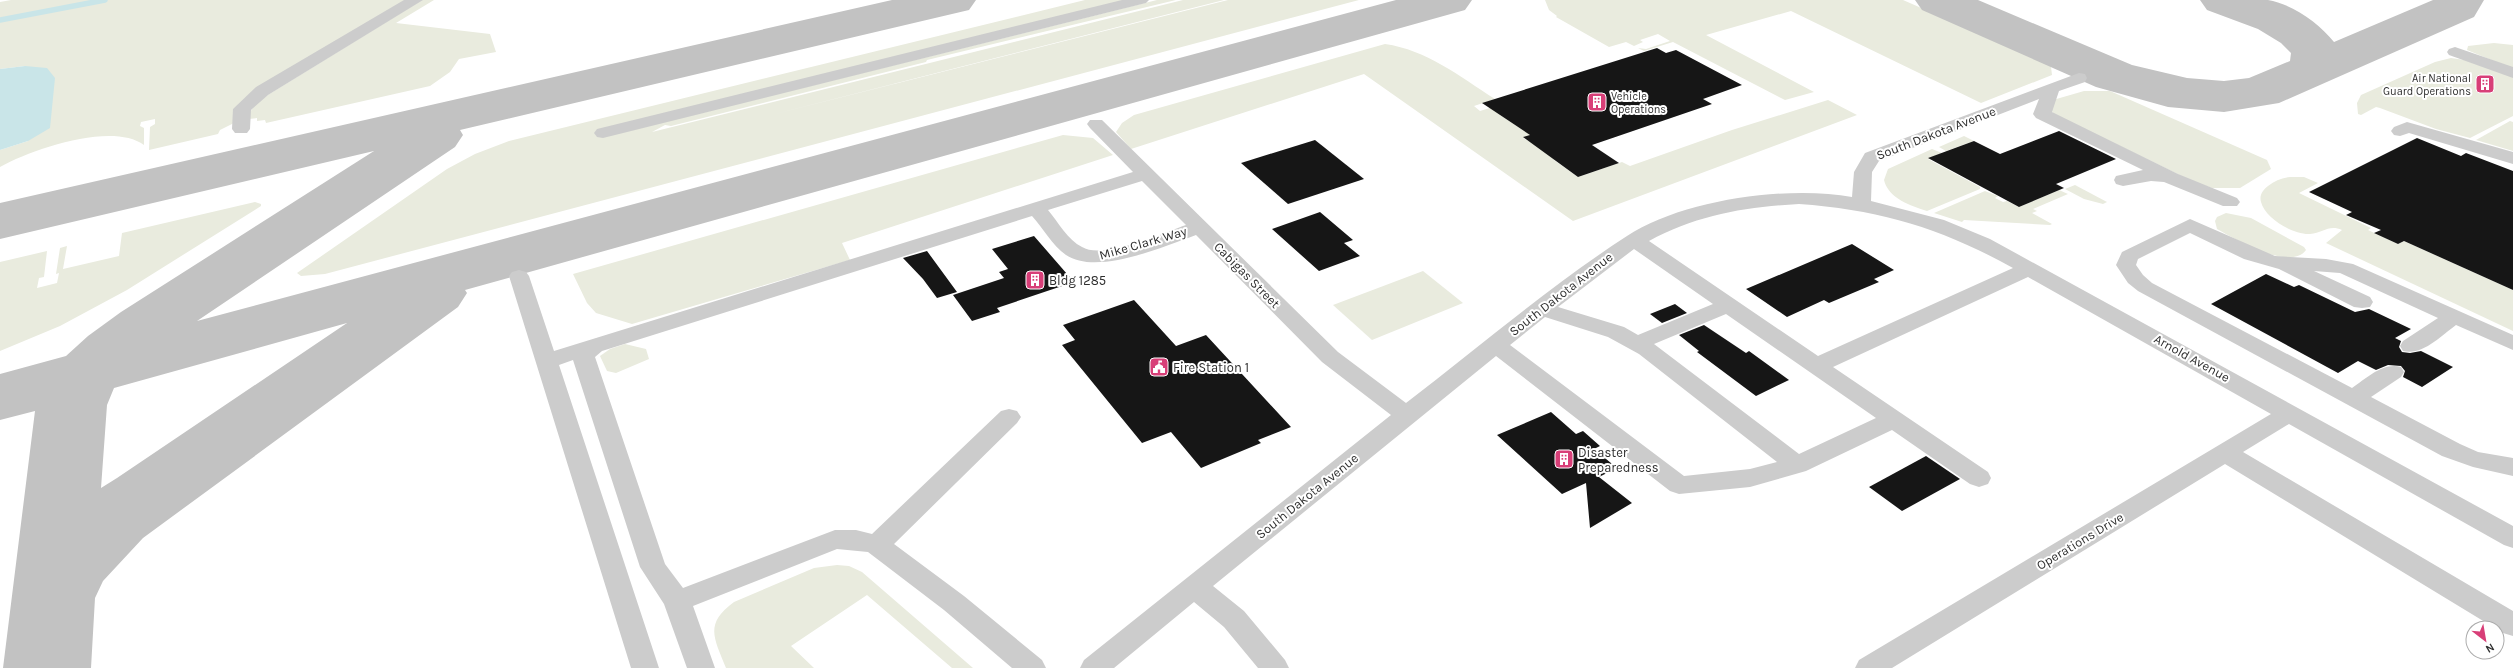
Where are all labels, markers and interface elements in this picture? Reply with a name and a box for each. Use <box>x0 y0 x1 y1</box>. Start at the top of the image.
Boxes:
place label: Air National Guard Operations <box>2383 72 2471 98</box>
building icon: Air National Guard Operations <box>2474 73 2496 95</box>
place label: Vehicle Operations <box>1611 90 1666 116</box>
building icon: Vehicle Operations <box>1586 91 1608 113</box>
street label: South Dakota Avenue <box>1874 103 1998 163</box>
street label: Mike Clark Way <box>1098 223 1188 263</box>
street label: Cabigas Street <box>1211 239 1283 311</box>
street label: South Dakota Avenue <box>1506 249 1616 339</box>
building icon: Bldg 1285 <box>1024 269 1046 291</box>
place label: Bldg 1285 <box>1049 273 1106 288</box>
street label: Arnold Avenue <box>2151 331 2233 385</box>
public building icon: Fire Station 1 <box>1148 356 1170 378</box>
place label: Fire Station 1 <box>1173 360 1249 375</box>
place label: Disaster Preparedness <box>1578 445 1659 475</box>
building icon: Disaster Preparedness <box>1553 448 1575 470</box>
street label: South Dakota Avenue <box>1253 450 1361 542</box>
street label: Operations Drive <box>2034 509 2126 573</box>
north arrow <box>2465 620 2505 660</box>
text: N <box>2483 641 2497 656</box>

